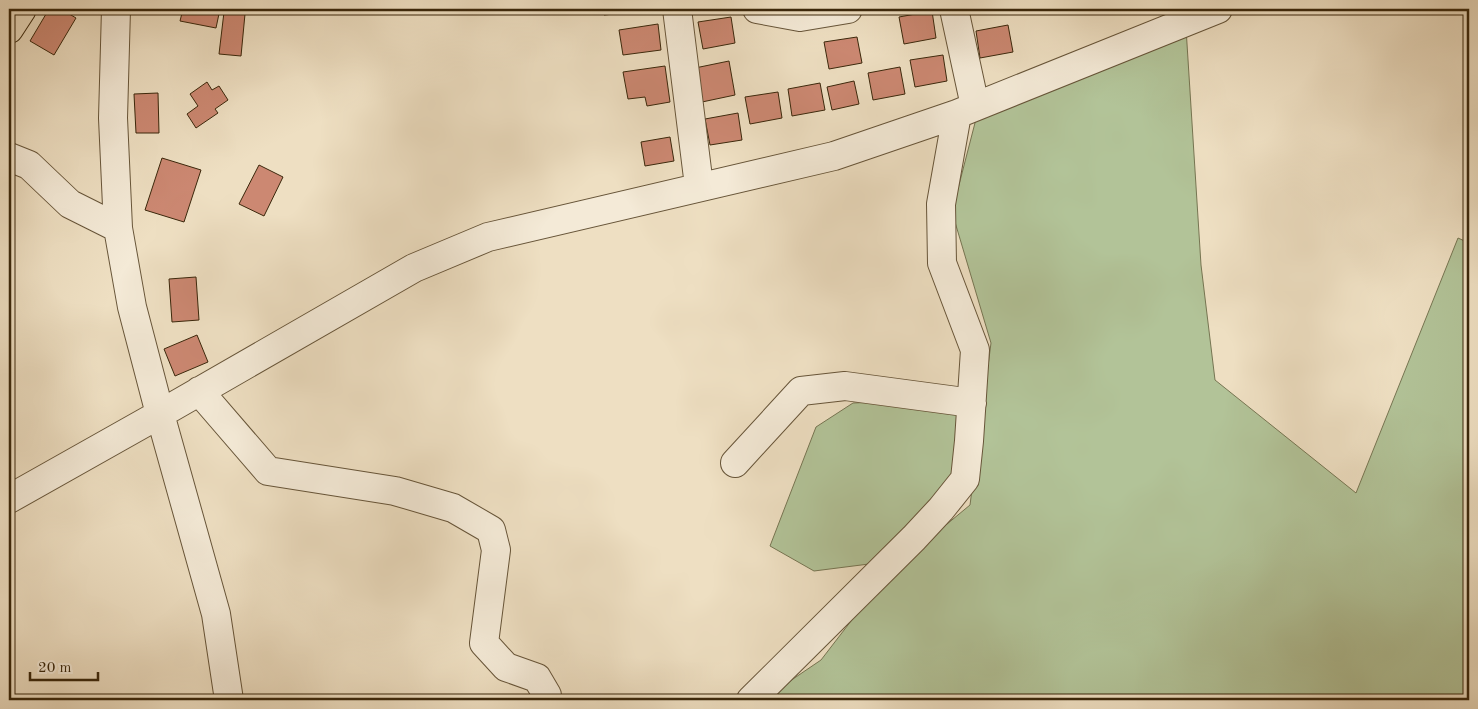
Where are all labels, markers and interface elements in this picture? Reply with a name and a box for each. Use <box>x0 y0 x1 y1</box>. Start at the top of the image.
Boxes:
scale bar <box>30 649 98 681</box>
text: 20 m <box>38 661 72 676</box>

